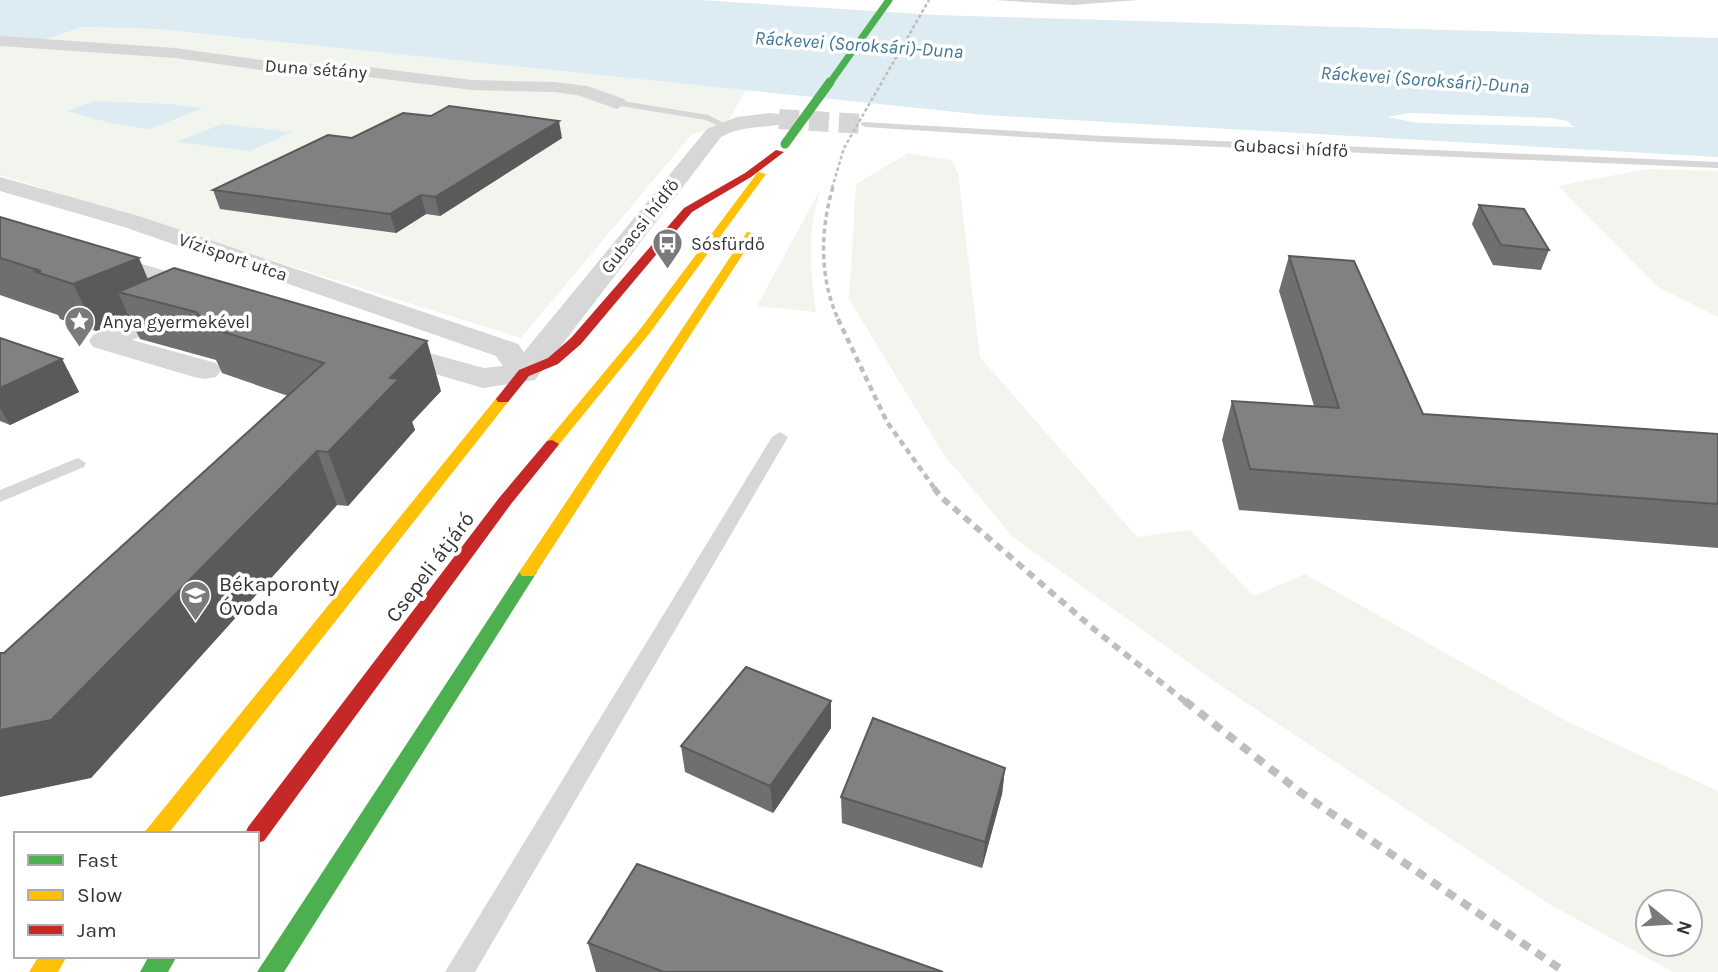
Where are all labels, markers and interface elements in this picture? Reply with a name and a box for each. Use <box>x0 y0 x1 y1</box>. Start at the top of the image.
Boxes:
water label: Ráckevei (Soroksári)-Duna <box>754 27 964 63</box>
street label: Duna sétány <box>264 54 368 84</box>
water label: Ráckevei (Soroksári)-Duna <box>1320 62 1530 98</box>
street label: Gubacsi hídfő <box>1233 134 1349 162</box>
street label: Gubacsi hídfő <box>596 174 684 278</box>
bus stop icon: Sósfürdő <box>651 227 685 271</box>
street label: Vízisport utca <box>176 228 290 286</box>
place label: Sósfürdő <box>691 233 765 255</box>
place icon: Anya gyermekével <box>63 305 97 349</box>
place label: Anya gyermekével <box>103 311 250 333</box>
street label: Csepeli átjáró <box>381 507 479 627</box>
place label: Békaporonty Óvoda <box>219 572 340 620</box>
school or university icon: Békaporonty Óvoda <box>179 579 213 623</box>
legend <box>14 832 259 958</box>
text: Fast <box>77 848 118 872</box>
text: Slow <box>77 883 122 907</box>
north arrow <box>1634 888 1704 958</box>
text: Jam <box>77 918 117 942</box>
text: N <box>1672 918 1697 938</box>

